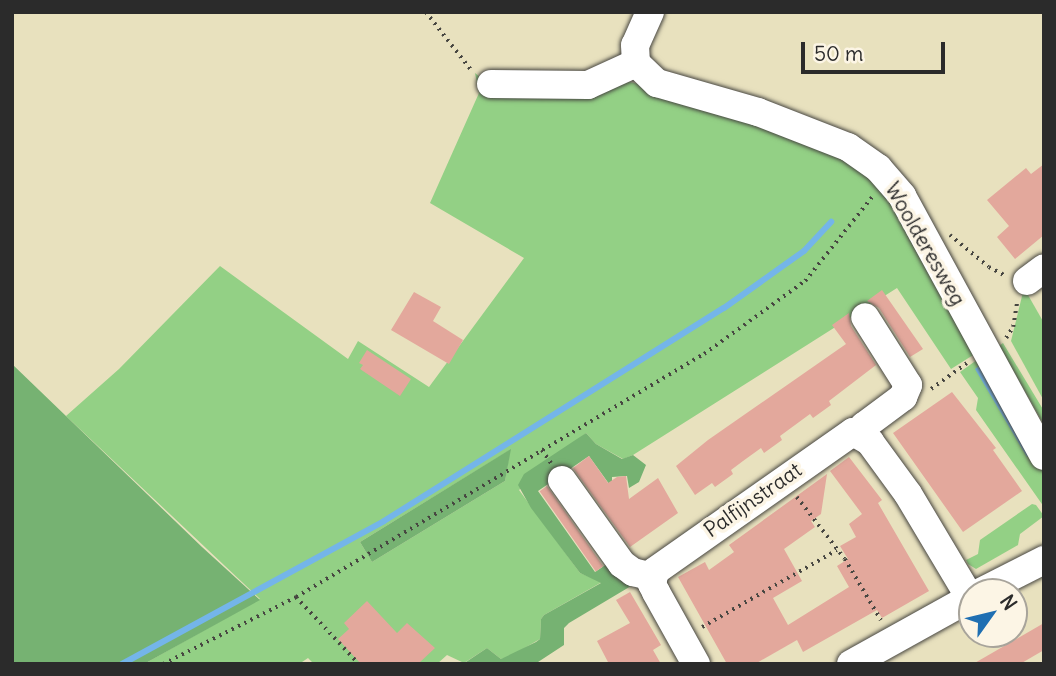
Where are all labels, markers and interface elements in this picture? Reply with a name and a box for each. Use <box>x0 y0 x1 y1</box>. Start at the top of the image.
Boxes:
scale bar <box>804 28 948 72</box>
text: 50 m <box>814 40 863 67</box>
street label: Woolderesweg <box>879 178 971 310</box>
street label: Palfijnstraat <box>699 457 807 543</box>
north arrow <box>958 578 1028 648</box>
text: N <box>995 590 1022 615</box>

